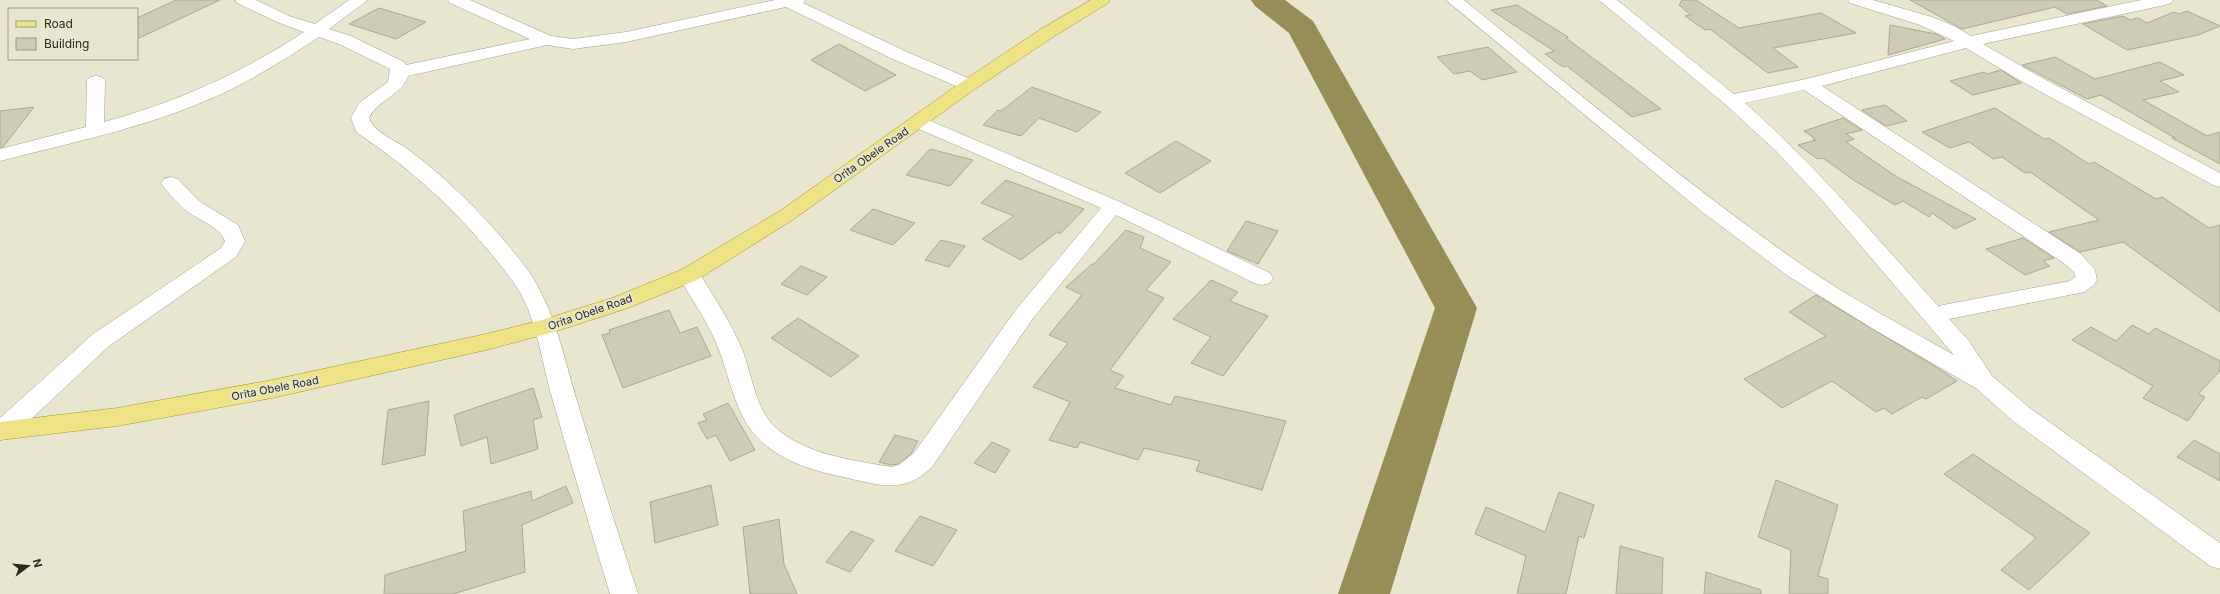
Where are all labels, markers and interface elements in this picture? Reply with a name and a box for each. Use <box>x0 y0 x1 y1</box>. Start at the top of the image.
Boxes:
legend <box>8 8 138 60</box>
text: Road <box>44 16 73 31</box>
text: Building <box>44 36 89 51</box>
street label: Orita Obele Road <box>831 124 911 186</box>
street label: Orita Obele Road <box>546 291 634 333</box>
street label: Orita Obele Road <box>230 373 320 403</box>
north arrow <box>8 546 48 586</box>
text: N <box>30 557 45 569</box>

